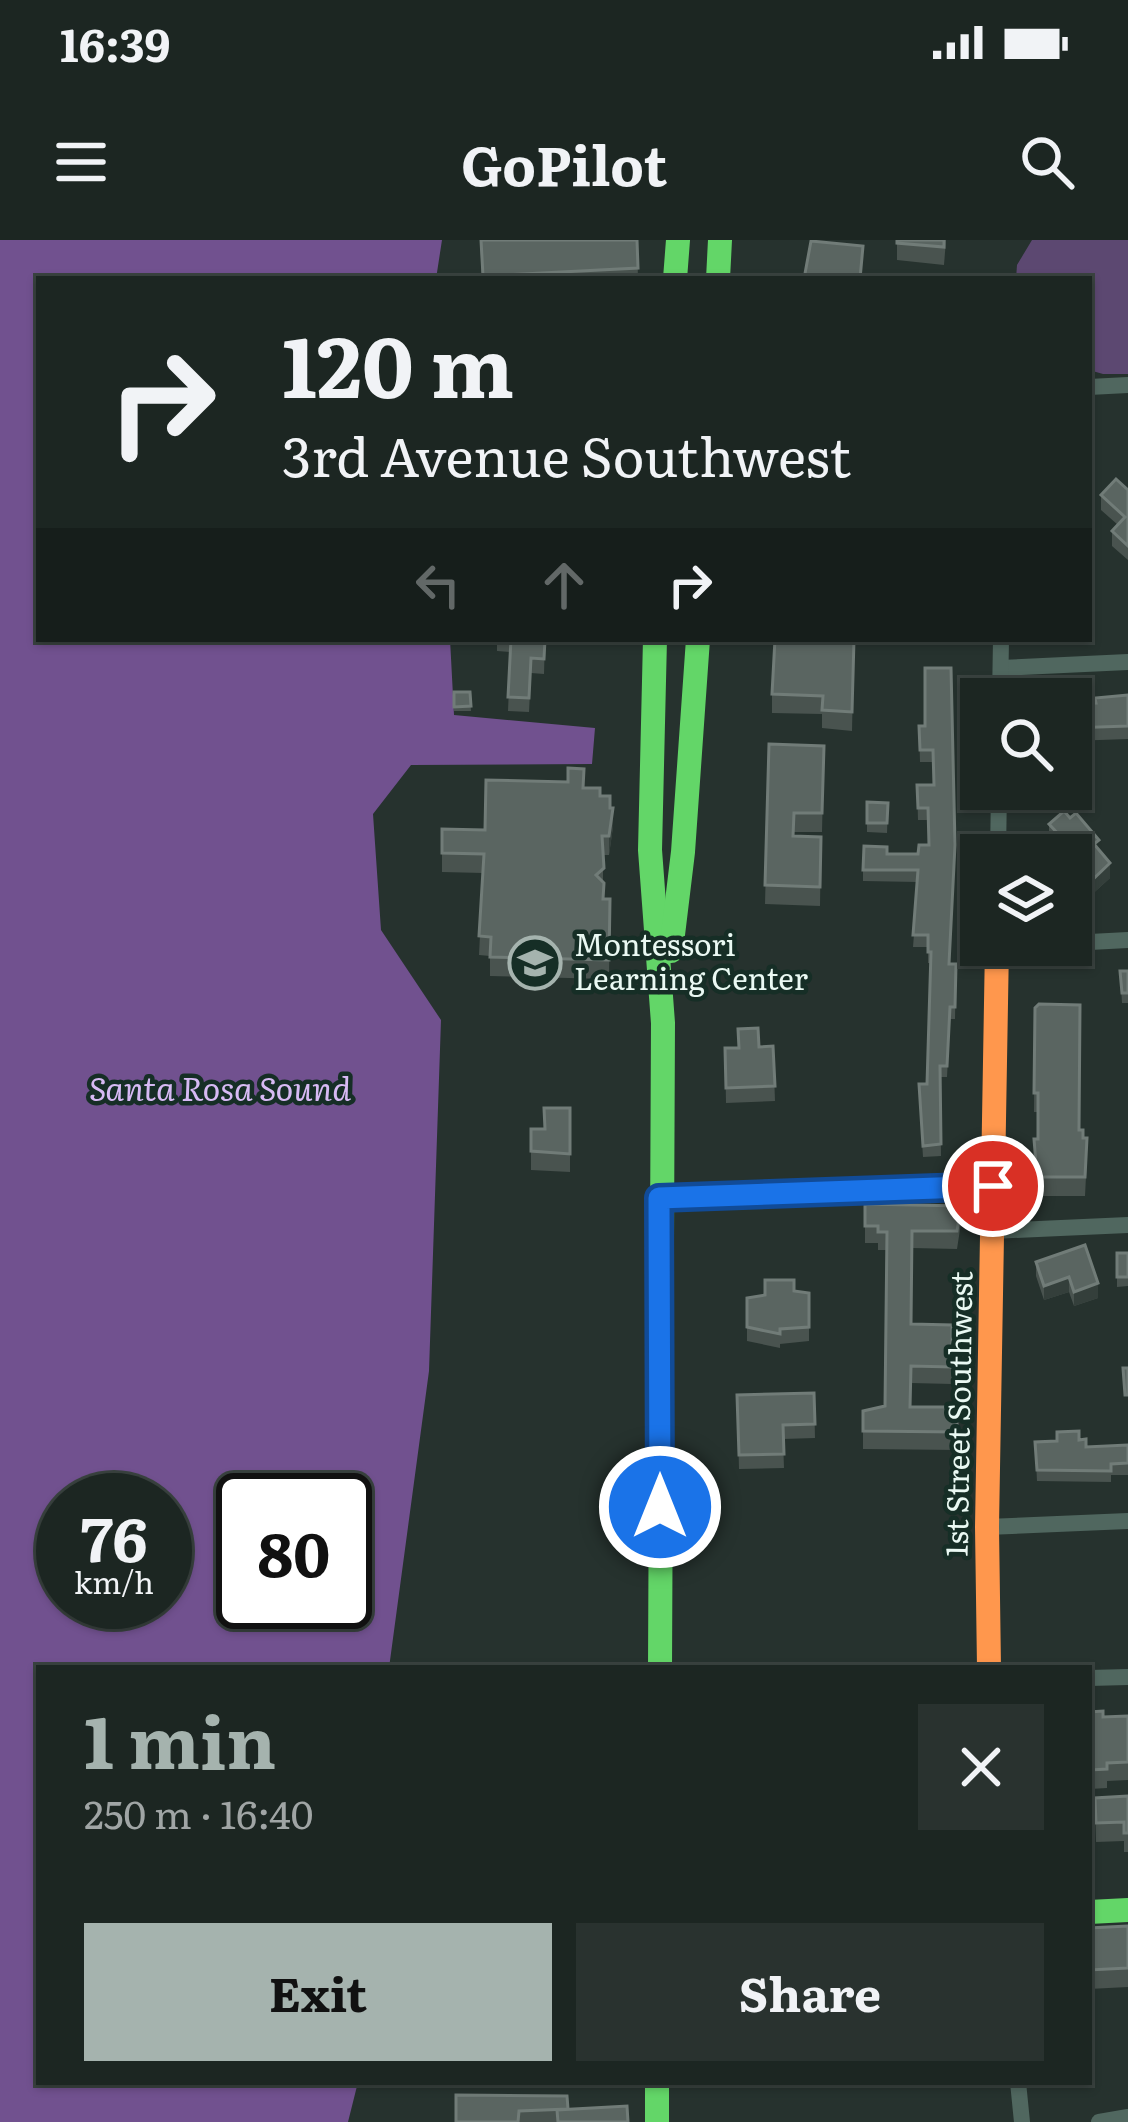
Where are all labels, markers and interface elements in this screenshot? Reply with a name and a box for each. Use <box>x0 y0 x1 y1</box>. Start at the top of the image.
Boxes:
text: 16:39 <box>60 9 170 76</box>
text: GoPilot <box>461 122 667 203</box>
icon: menu <box>48 129 114 195</box>
icon: search <box>1014 129 1080 195</box>
text: 120 m <box>282 299 514 424</box>
icon: right <box>84 324 240 480</box>
text: 3rd Avenue Southwest <box>282 413 851 494</box>
icon: left <box>405 552 471 618</box>
icon: ahead <box>531 552 597 618</box>
icon: right <box>657 552 723 618</box>
map controls <box>960 678 1092 966</box>
button: search <box>960 678 1092 810</box>
button: layers <box>960 834 1092 966</box>
place label: Montessori Learning Center <box>574 921 808 999</box>
school or university icon: Montessori Learning Center <box>507 935 563 991</box>
water label: Santa Rosa Sound <box>89 1062 351 1111</box>
pin <box>942 1135 1044 1237</box>
icon: arrive <box>960 1153 1026 1219</box>
street label: 1st Street Southwest <box>933 1271 981 1557</box>
position arrow <box>597 1444 723 1570</box>
speed limit sign: 80 <box>216 1473 372 1629</box>
text: 76 <box>81 1491 147 1580</box>
text: km/h <box>74 1559 154 1603</box>
text: 1 min <box>84 1684 276 1791</box>
button: close <box>918 1704 1044 1830</box>
text: 250 m · 16:40 <box>84 1783 313 1841</box>
button: Exit <box>84 1923 552 2061</box>
button: Share <box>576 1923 1044 2061</box>

